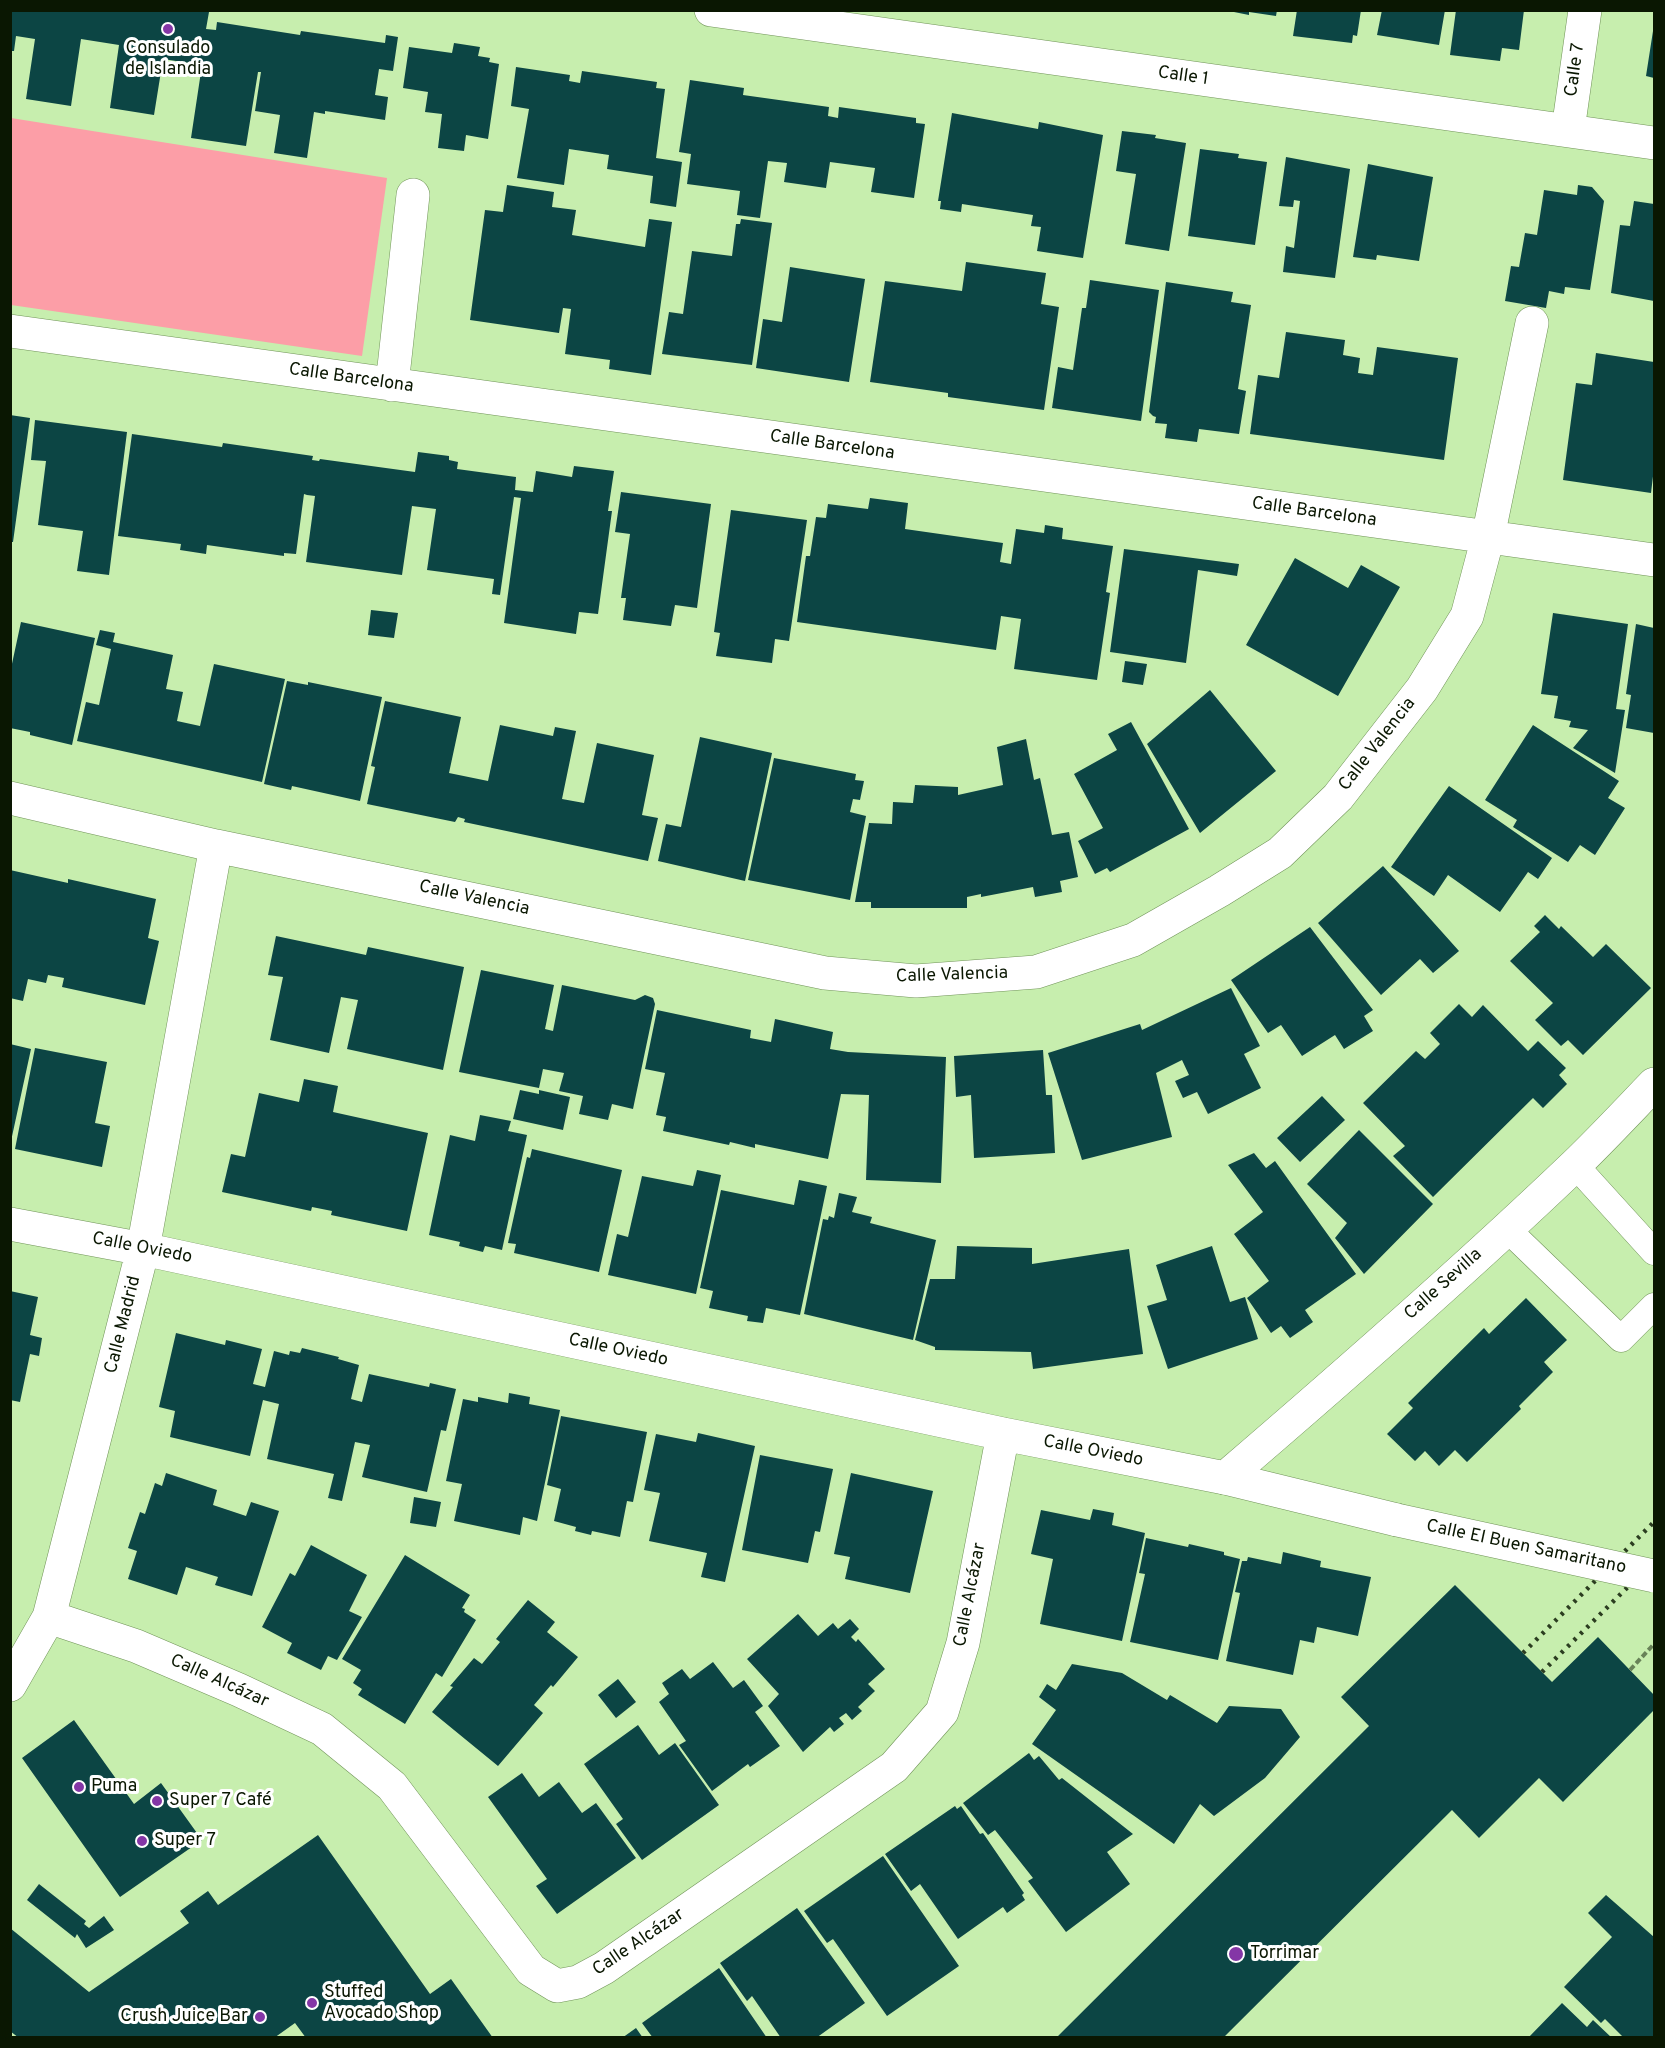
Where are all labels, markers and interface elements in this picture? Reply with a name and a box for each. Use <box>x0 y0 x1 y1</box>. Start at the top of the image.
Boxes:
marker: Consulado de Islandia <box>161 22 175 36</box>
place label: Consulado de Islandia <box>125 38 211 80</box>
street label: Calle 7 <box>1562 42 1590 98</box>
street label: Calle 1 <box>1156 63 1210 91</box>
street label: Calle Barcelona <box>287 360 415 398</box>
street label: Calle Barcelona <box>768 427 896 465</box>
street label: Calle Barcelona <box>1250 494 1378 532</box>
street label: Calle Valencia <box>1335 694 1421 796</box>
street label: Calle Valencia <box>417 877 531 921</box>
street label: Calle Valencia <box>895 963 1009 989</box>
street label: Calle Oviedo <box>90 1229 194 1269</box>
street label: Calle Sevilla <box>1401 1245 1487 1325</box>
street label: Calle Madrid <box>101 1274 147 1376</box>
street label: Calle Oviedo <box>566 1330 670 1372</box>
street label: Calle Oviedo <box>1041 1432 1145 1472</box>
street label: Calle El Buen Samaritano <box>1424 1516 1628 1580</box>
street label: Calle Alcázar <box>950 1541 992 1649</box>
street label: Calle Alcázar <box>166 1651 272 1713</box>
place label: Puma <box>91 1776 137 1798</box>
marker: Puma <box>72 1780 86 1794</box>
place label: Super 7 Café <box>169 1790 272 1812</box>
marker: Super 7 Café <box>150 1794 164 1808</box>
place label: Super 7 <box>154 1830 216 1852</box>
marker: Super 7 <box>135 1834 149 1848</box>
street label: Calle Alcázar <box>589 1905 689 1981</box>
place label: Torrimar <box>1250 1943 1319 1965</box>
marker: Torrimar <box>1227 1945 1245 1963</box>
place label: Stuffed Avocado Shop <box>324 1982 439 2024</box>
marker: Stuffed Avocado Shop <box>305 1996 319 2010</box>
place label: Crush Juice Bar <box>120 2006 248 2028</box>
marker: Crush Juice Bar <box>253 2010 267 2024</box>

